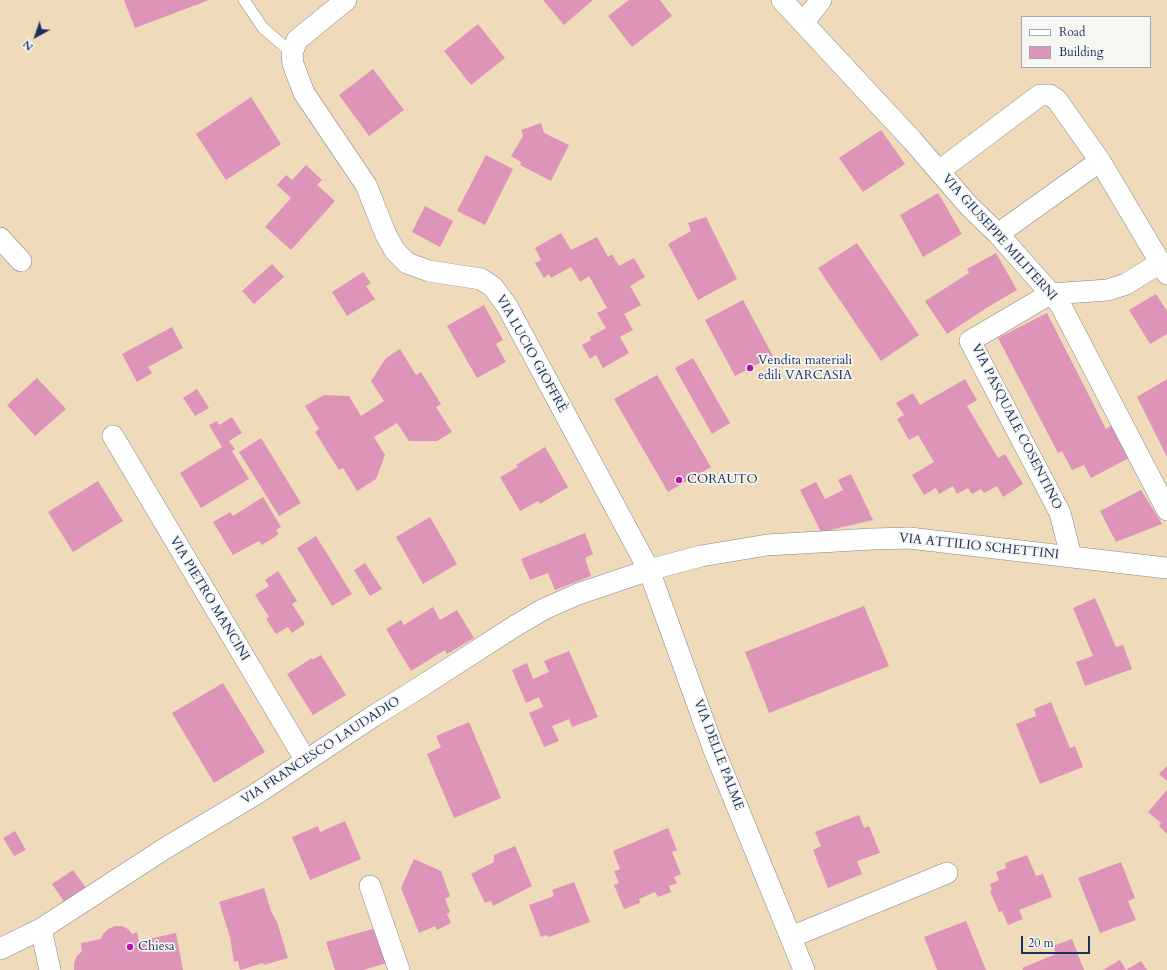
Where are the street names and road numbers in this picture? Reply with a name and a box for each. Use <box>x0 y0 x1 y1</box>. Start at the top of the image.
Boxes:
street label: VIA GIUSEPPE MILITERNI <box>938 172 1060 304</box>
street label: VIA LUCIO GIOFFRÈ <box>492 292 570 416</box>
street label: VIA PASQUALE COSENTINO <box>967 342 1065 512</box>
street label: VIA ATTILIO SCHETTINI <box>898 531 1060 563</box>
street label: VIA PIETRO MANCINI <box>166 534 252 664</box>
street label: VIA FRANCESCO LAUDADIO <box>239 694 403 808</box>
street label: VIA DELLE PALME <box>690 697 746 813</box>

